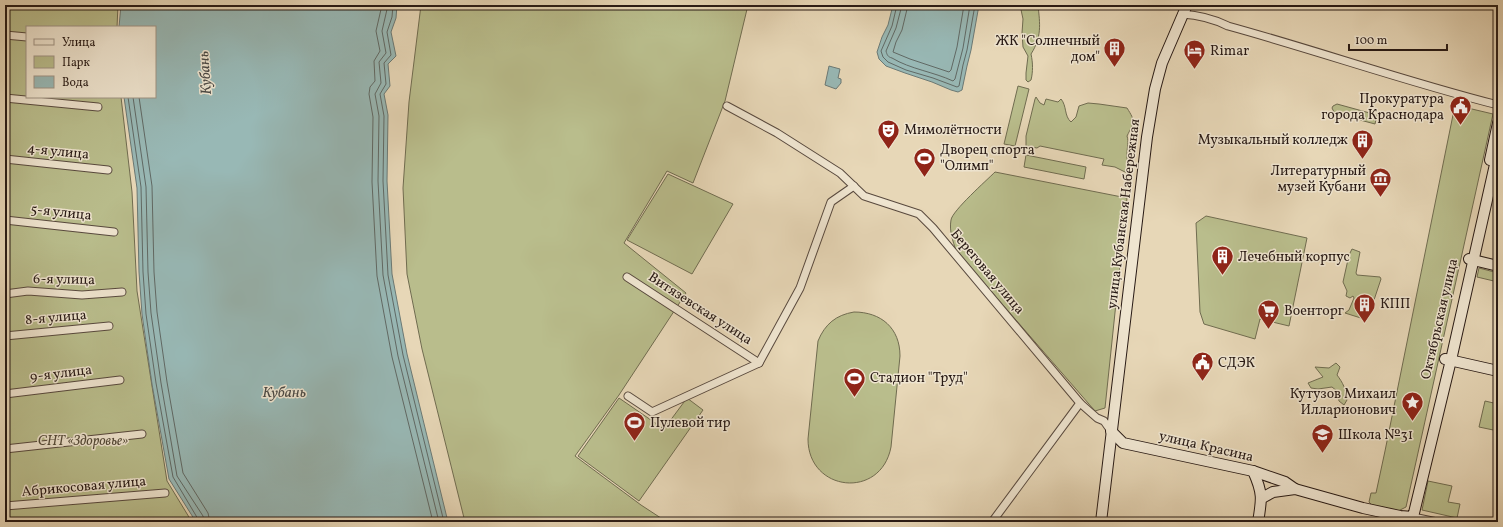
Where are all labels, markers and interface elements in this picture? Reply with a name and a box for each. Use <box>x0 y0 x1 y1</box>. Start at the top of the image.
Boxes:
legend <box>26 26 156 98</box>
scale bar <box>1349 26 1447 52</box>
place label: ЖК "Солнечный дом" <box>995 32 1100 67</box>
text: 100 m <box>1355 33 1388 49</box>
text: Улица <box>62 35 95 51</box>
building icon: ЖК "Солнечный дом" <box>1102 36 1128 69</box>
hotel icon: Rimar <box>1182 38 1208 71</box>
place label: Rimar <box>1210 42 1249 61</box>
water label: Кубань <box>194 50 218 96</box>
text: Парк <box>62 55 90 71</box>
text: Вода <box>62 75 89 91</box>
place label: Прокуратура города Краснодара <box>1321 90 1444 125</box>
public building icon: Прокуратура города Краснодара <box>1447 94 1473 127</box>
theatre icon: Мимолётности <box>876 117 902 150</box>
street label: улица Кубанская Набережная <box>1103 118 1145 310</box>
place label: Мимолётности <box>904 121 1002 140</box>
building icon: Музыкальный колледж <box>1350 127 1376 160</box>
place label: Музыкальный колледж <box>1198 131 1348 150</box>
street label: 4-я улица <box>26 139 90 165</box>
place label: Дворец спорта "Олимп" <box>940 141 1035 176</box>
sports icon: Дворец спорта "Олимп" <box>912 145 938 178</box>
place label: Литературный музей Кубани <box>1271 162 1366 197</box>
museum icon: Литературный музей Кубани <box>1368 166 1394 199</box>
street label: 5-я улица <box>30 200 92 226</box>
street label: Береговая улица <box>946 225 1028 319</box>
building icon: Лечебный корпус <box>1209 244 1235 277</box>
place label: Лечебный корпус <box>1238 248 1350 267</box>
street label: Октябрьская улица <box>1417 257 1463 381</box>
street label: Витязевская улица <box>644 268 756 350</box>
street label: 6-я улица <box>33 270 95 290</box>
building icon: КПП <box>1351 291 1377 324</box>
place label: КПП <box>1380 295 1410 314</box>
supermarket icon: Военторг <box>1256 298 1282 331</box>
place label: Военторг <box>1284 302 1344 321</box>
street label: 8-я улица <box>24 306 88 330</box>
public building icon: СДЭК <box>1190 350 1216 383</box>
place label: СДЭК <box>1218 354 1256 373</box>
street label: 9-я улица <box>29 361 93 387</box>
sports icon: Стадион "Труд" <box>841 365 867 398</box>
place label: Стадион "Труд" <box>870 369 968 388</box>
water label: Кубань <box>262 383 306 404</box>
place label: Кутузов Михаил Илларионович <box>1290 385 1396 420</box>
place icon: Кутузов Михаил Илларионович <box>1399 389 1425 422</box>
sports icon: Пулевой тир <box>621 410 647 443</box>
place label: Пулевой тир <box>650 414 731 433</box>
school or university icon: Школа №31 <box>1310 422 1336 455</box>
place label: Школа №31 <box>1338 426 1413 445</box>
street label: улица Красина <box>1157 427 1255 467</box>
park label: СНТ «Здоровье» <box>38 432 128 451</box>
street label: Абрикосовая улица <box>21 472 147 502</box>

